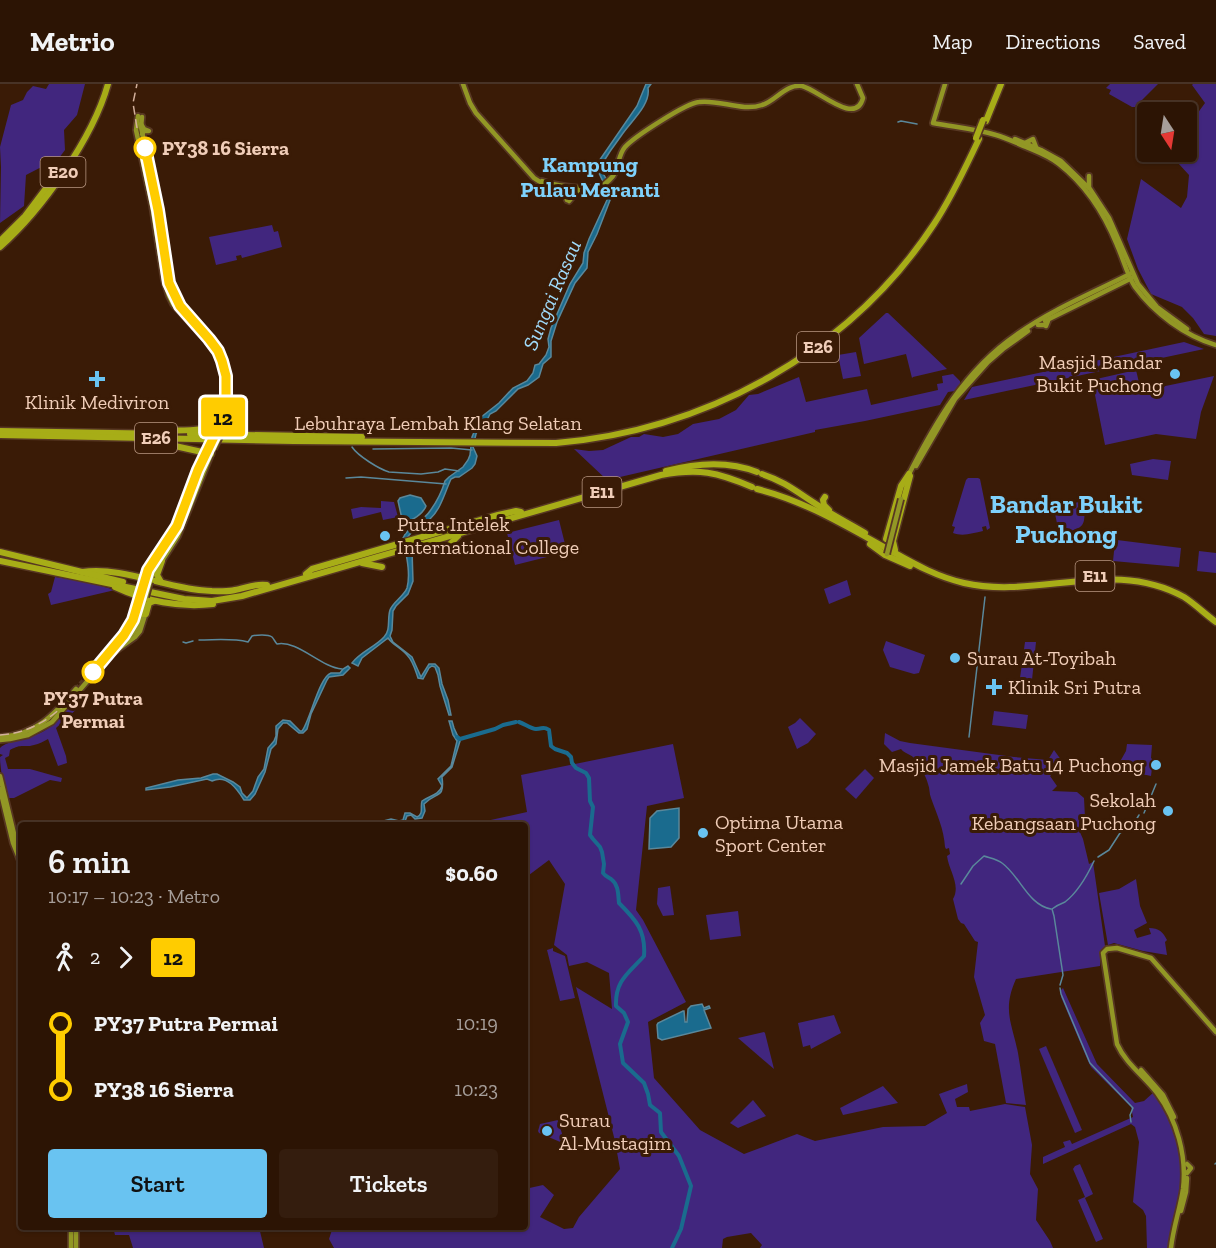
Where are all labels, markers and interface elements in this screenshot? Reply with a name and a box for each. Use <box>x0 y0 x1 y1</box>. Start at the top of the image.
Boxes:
text: Metrio <box>30 25 115 58</box>
text: Map <box>933 29 973 54</box>
text: Directions <box>1006 29 1100 54</box>
text: Saved <box>1133 29 1186 54</box>
north arrow <box>1137 102 1197 162</box>
map controls <box>1137 102 1197 162</box>
place label: PY38 16 Sierra <box>162 136 289 160</box>
marker: PY38 16 Sierra <box>134 137 156 159</box>
district label: Kampung Pulau Meranti <box>520 151 660 203</box>
road number: E20 <box>40 157 86 187</box>
water label: Sungai Rasau <box>517 236 586 354</box>
road number: E26 <box>797 332 839 362</box>
place label: Masjid Bandar Bukit Puchong <box>1036 350 1163 397</box>
marker: Masjid Bandar Bukit Puchong <box>1168 367 1182 381</box>
marker: Klinik Mediviron <box>88 370 106 388</box>
place label: Klinik Mediviron <box>25 390 170 414</box>
line badge: 12 <box>196 398 250 436</box>
text: 12 <box>213 405 233 430</box>
street label: Lebuhraya Lembah Klang Selatan <box>294 411 582 435</box>
road number: E26 <box>135 423 177 453</box>
road number: E11 <box>582 477 622 507</box>
district label: Bandar Bukit Puchong <box>990 488 1143 550</box>
place label: Putra Intelek International College <box>397 512 579 559</box>
marker: Putra Intelek International College <box>378 529 392 543</box>
road number: E11 <box>1076 561 1114 591</box>
place label: Surau At-Toyibah <box>967 646 1117 670</box>
marker: Surau At-Toyibah <box>948 651 962 665</box>
marker: PY37 Putra Permai <box>82 661 104 683</box>
place label: Klinik Sri Putra <box>1008 675 1141 699</box>
marker: Klinik Sri Putra <box>985 678 1003 696</box>
place label: PY37 Putra Permai <box>43 686 143 733</box>
place label: Masjid Jamek Batu 14 Puchong <box>879 753 1144 777</box>
marker: Masjid Jamek Batu 14 Puchong <box>1149 758 1163 772</box>
place label: Sekolah Kebangsaan Puchong <box>972 788 1157 835</box>
marker: Sekolah Kebangsaan Puchong <box>1161 804 1175 818</box>
place label: Optima Utama Sport Center <box>715 810 844 857</box>
marker: Optima Utama Sport Center <box>696 826 710 840</box>
text: 6 min <box>48 842 130 881</box>
text: $0.60 <box>445 860 498 887</box>
text: 10:17 – 10:23 · Metro <box>48 884 220 908</box>
icon: walk <box>48 941 81 974</box>
icon: forward <box>109 941 142 974</box>
text: 2 <box>90 945 100 969</box>
text: 12 <box>163 945 183 970</box>
text: PY37 Putra Permai <box>94 1010 278 1037</box>
text: 10:19 <box>456 1011 498 1035</box>
text: PY38 16 Sierra <box>94 1076 234 1103</box>
text: 10:23 <box>454 1077 498 1101</box>
place label: Surau Al-Mustaqim <box>559 1108 672 1155</box>
marker: Surau Al-Mustaqim <box>540 1124 554 1138</box>
button: Start <box>48 1149 267 1218</box>
button: Tickets <box>279 1149 498 1218</box>

